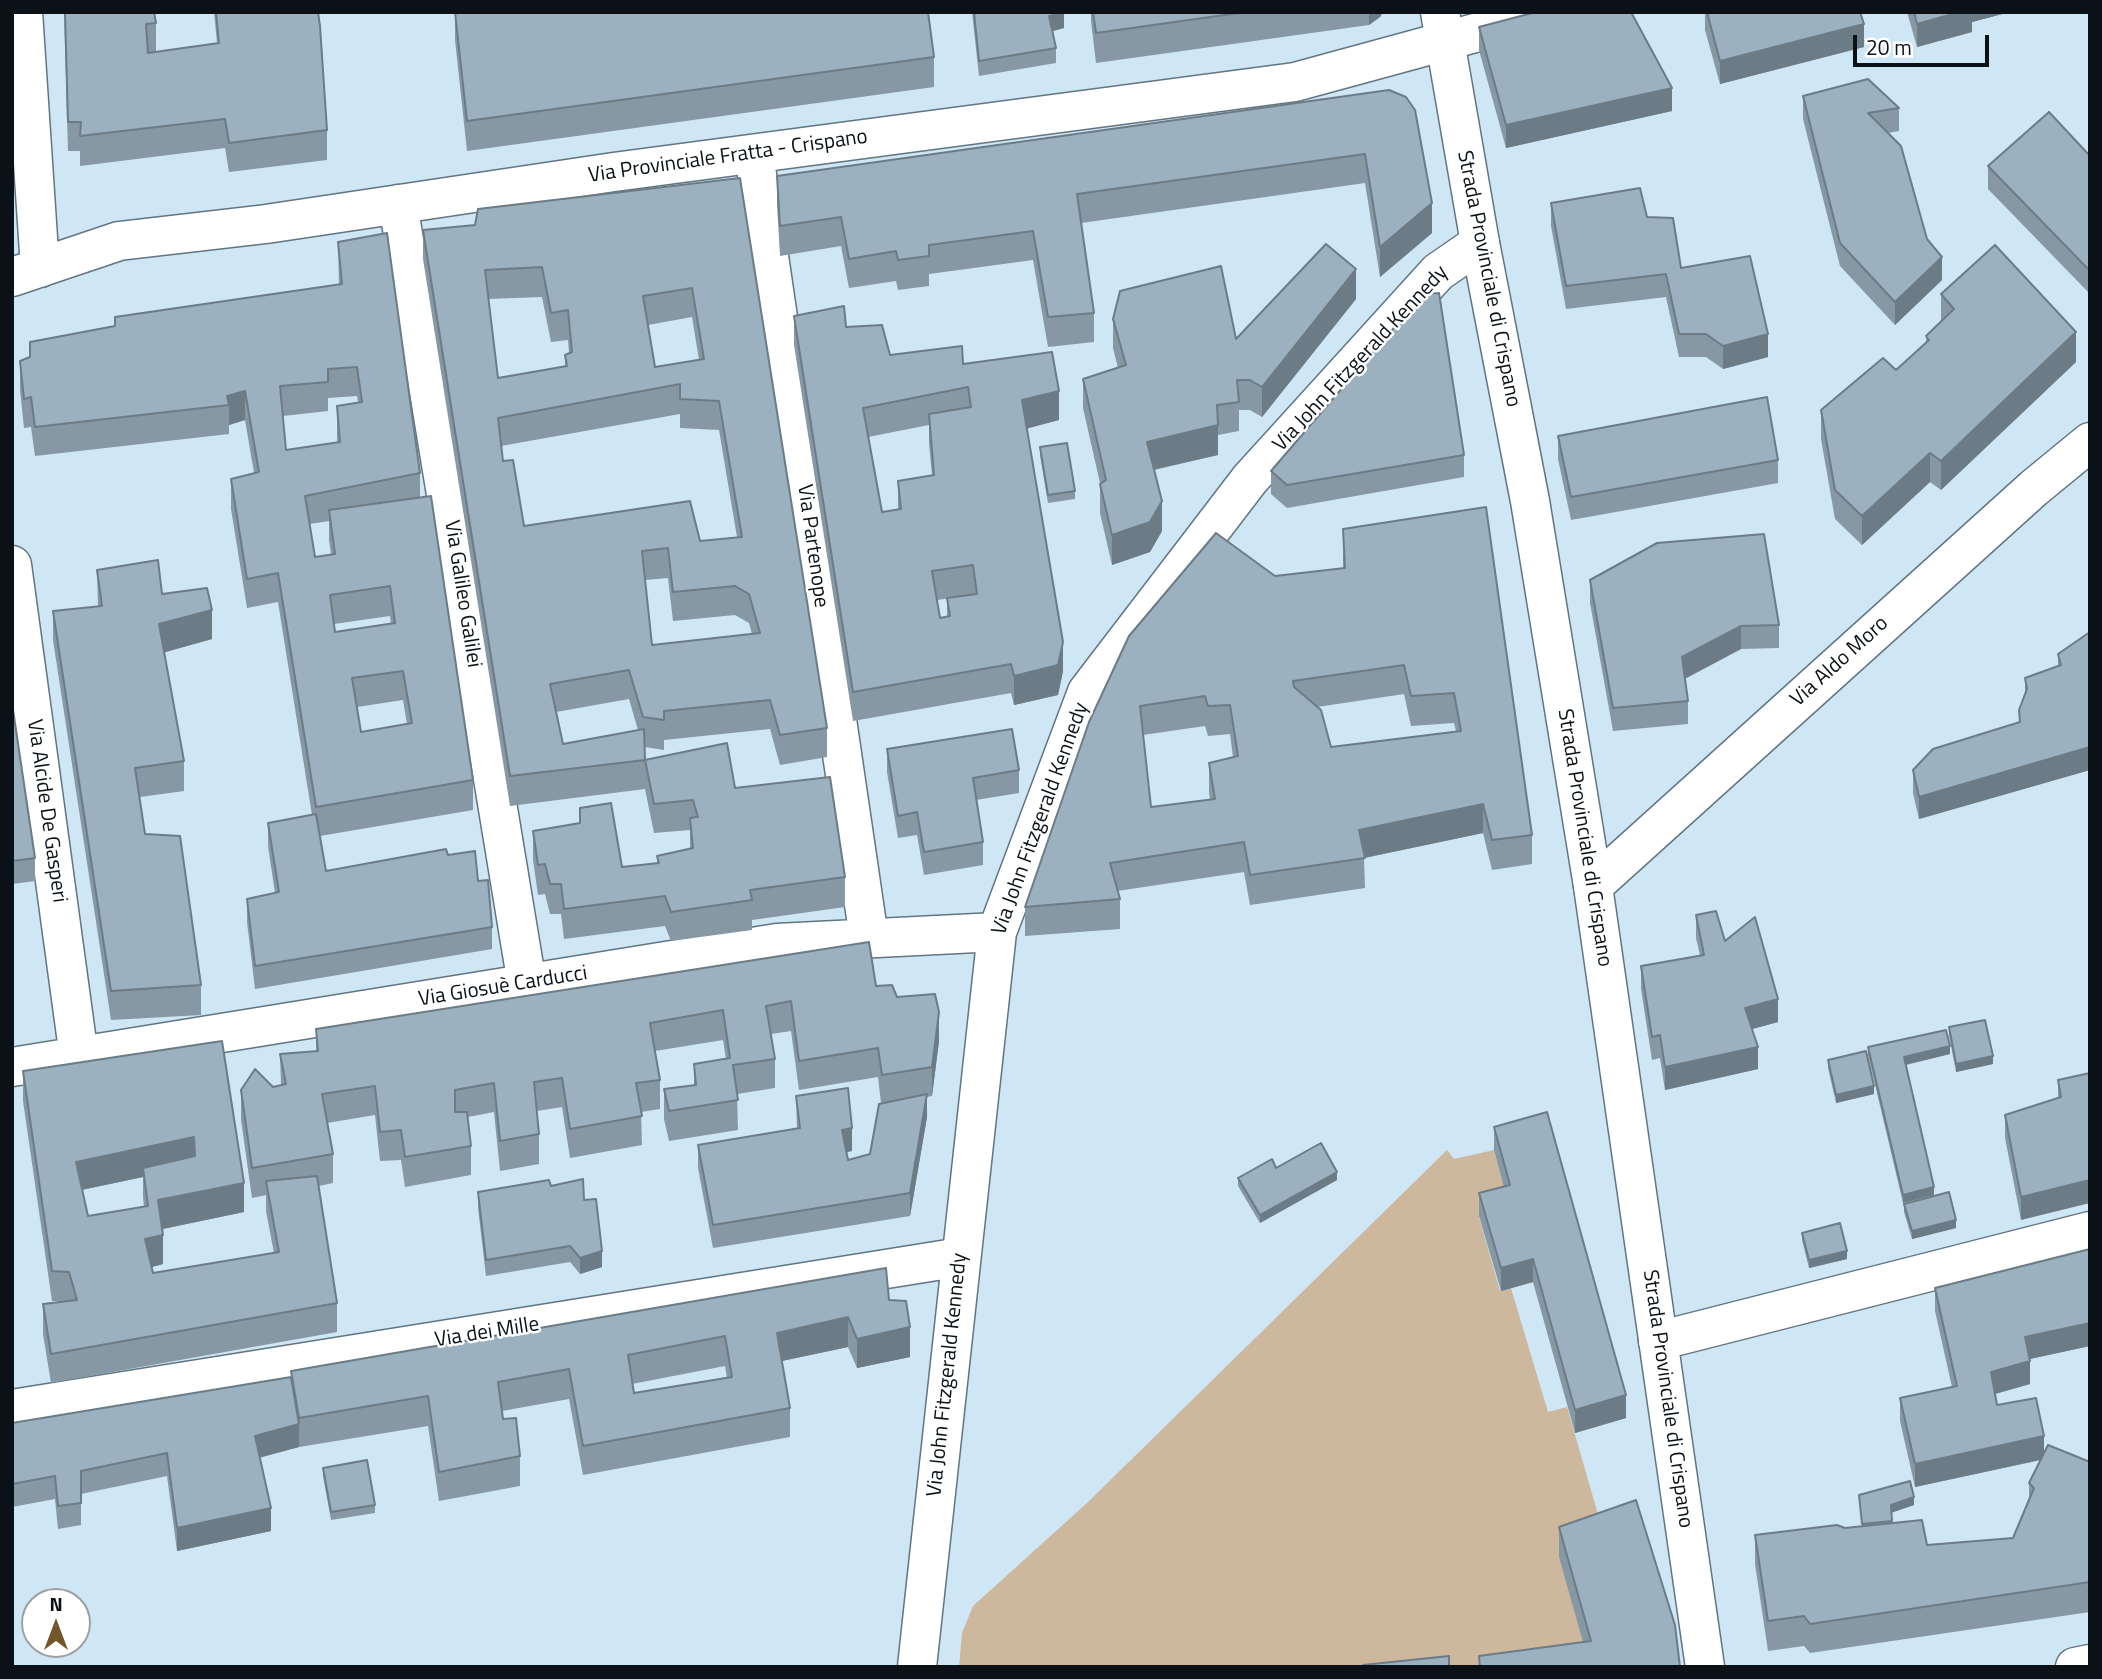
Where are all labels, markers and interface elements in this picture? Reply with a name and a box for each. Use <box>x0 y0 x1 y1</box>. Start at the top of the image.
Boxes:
scale bar <box>1857 21 1994 65</box>
text: 20 m <box>1866 31 1912 63</box>
street label: Via Provinciale Fratta - Crispano <box>587 125 869 189</box>
street label: Strada Provinciale di Crispano <box>1451 149 1525 409</box>
street label: Via John Fitzgerald Kennedy <box>1268 261 1454 457</box>
street label: Via Partenope <box>791 483 833 609</box>
street label: Via Galileo Galilei <box>438 518 486 670</box>
street label: Via Aldo Moro <box>1786 612 1894 712</box>
street label: Via John Fitzgerald Kennedy <box>987 699 1095 939</box>
street label: Strada Provinciale di Crispano <box>1551 707 1617 969</box>
street label: Via Alcide De Gasperi <box>21 718 71 904</box>
street label: Via Giosuè Carducci <box>417 961 589 1013</box>
street label: Via John Fitzgerald Kennedy <box>923 1252 973 1498</box>
street label: Strada Provinciale di Crispano <box>1636 1268 1698 1530</box>
street label: Via dei Mille <box>433 1312 541 1354</box>
north arrow <box>21 1588 91 1658</box>
text: N <box>49 1589 63 1618</box>

